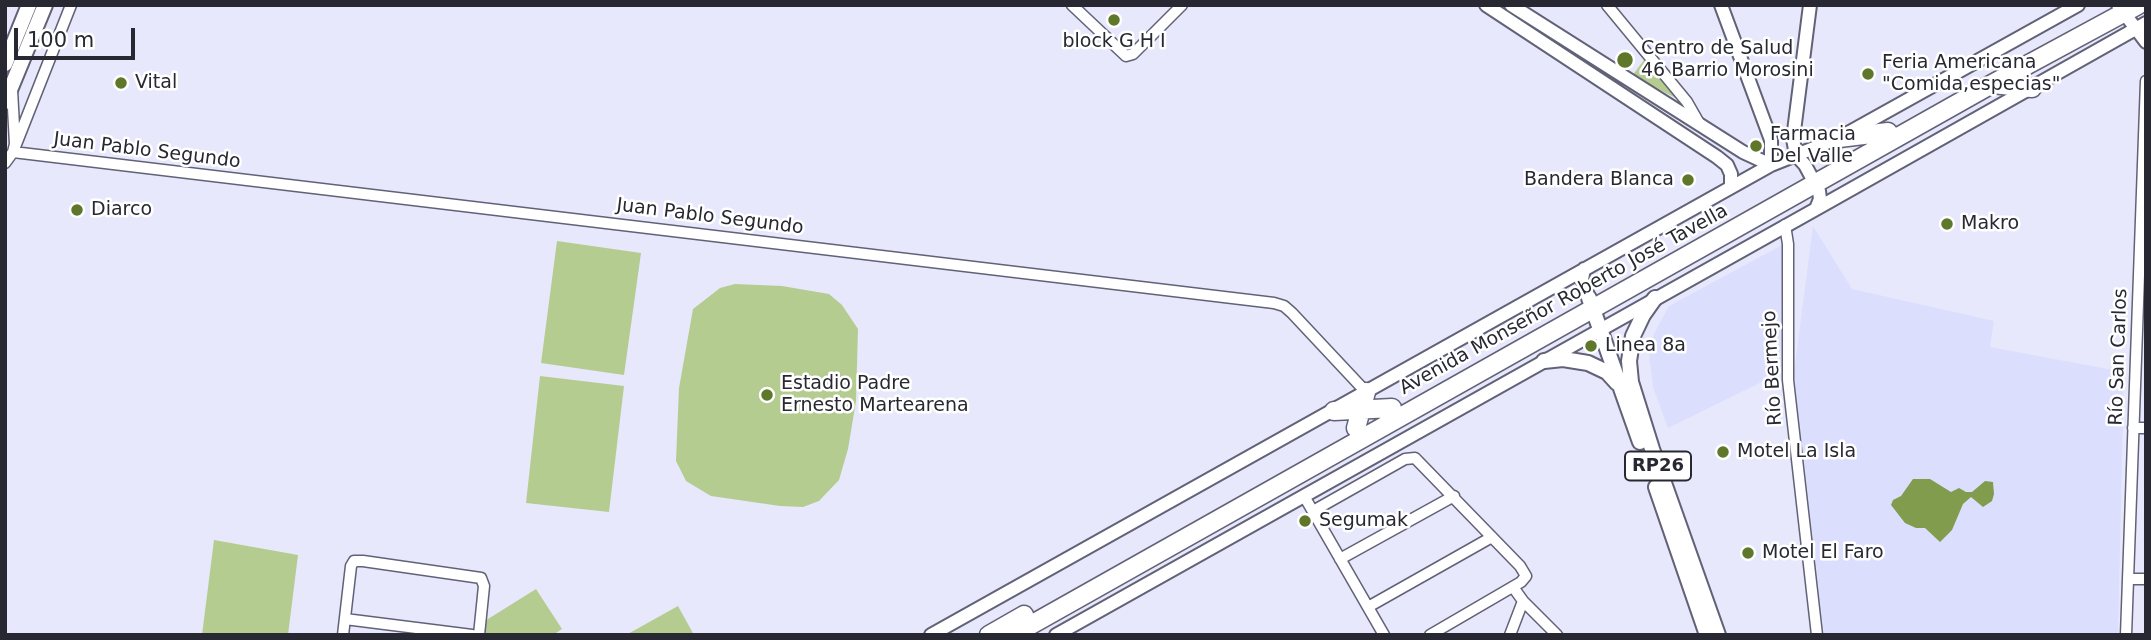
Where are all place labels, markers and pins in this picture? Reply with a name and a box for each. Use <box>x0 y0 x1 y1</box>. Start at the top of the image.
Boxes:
marker: block G H I <box>1106 12 1122 28</box>
place label: block G H I <box>1062 31 1166 53</box>
place label: Centro de Salud 46 Barrio Morosini <box>1641 38 1814 82</box>
marker: Centro de Salud 46 Barrio Morosini <box>1615 50 1635 70</box>
place label: Feria Americana "Comida,especias" <box>1882 52 2061 96</box>
marker: Feria Americana "Comida,especias" <box>1860 66 1876 82</box>
place label: Vital <box>135 72 177 94</box>
marker: Vital <box>113 75 129 91</box>
place label: Farmacia Del Valle <box>1770 124 1856 168</box>
marker: Farmacia Del Valle <box>1748 138 1764 154</box>
place label: Bandera Blanca <box>1524 169 1674 191</box>
marker: Bandera Blanca <box>1680 172 1696 188</box>
place label: Diarco <box>91 199 152 221</box>
marker: Diarco <box>69 202 85 218</box>
place label: Makro <box>1961 213 2019 235</box>
marker: Makro <box>1939 216 1955 232</box>
place label: Linea 8a <box>1605 335 1686 357</box>
marker: Linea 8a <box>1583 338 1599 354</box>
place label: Estadio Padre Ernesto Martearena <box>781 373 969 417</box>
marker: Estadio Padre Ernesto Martearena <box>759 387 775 403</box>
place label: Motel La Isla <box>1737 441 1856 463</box>
marker: Motel La Isla <box>1715 444 1731 460</box>
place label: Segumak <box>1319 510 1408 532</box>
marker: Segumak <box>1297 513 1313 529</box>
place label: Motel El Faro <box>1762 542 1884 564</box>
marker: Motel El Faro <box>1740 545 1756 561</box>

